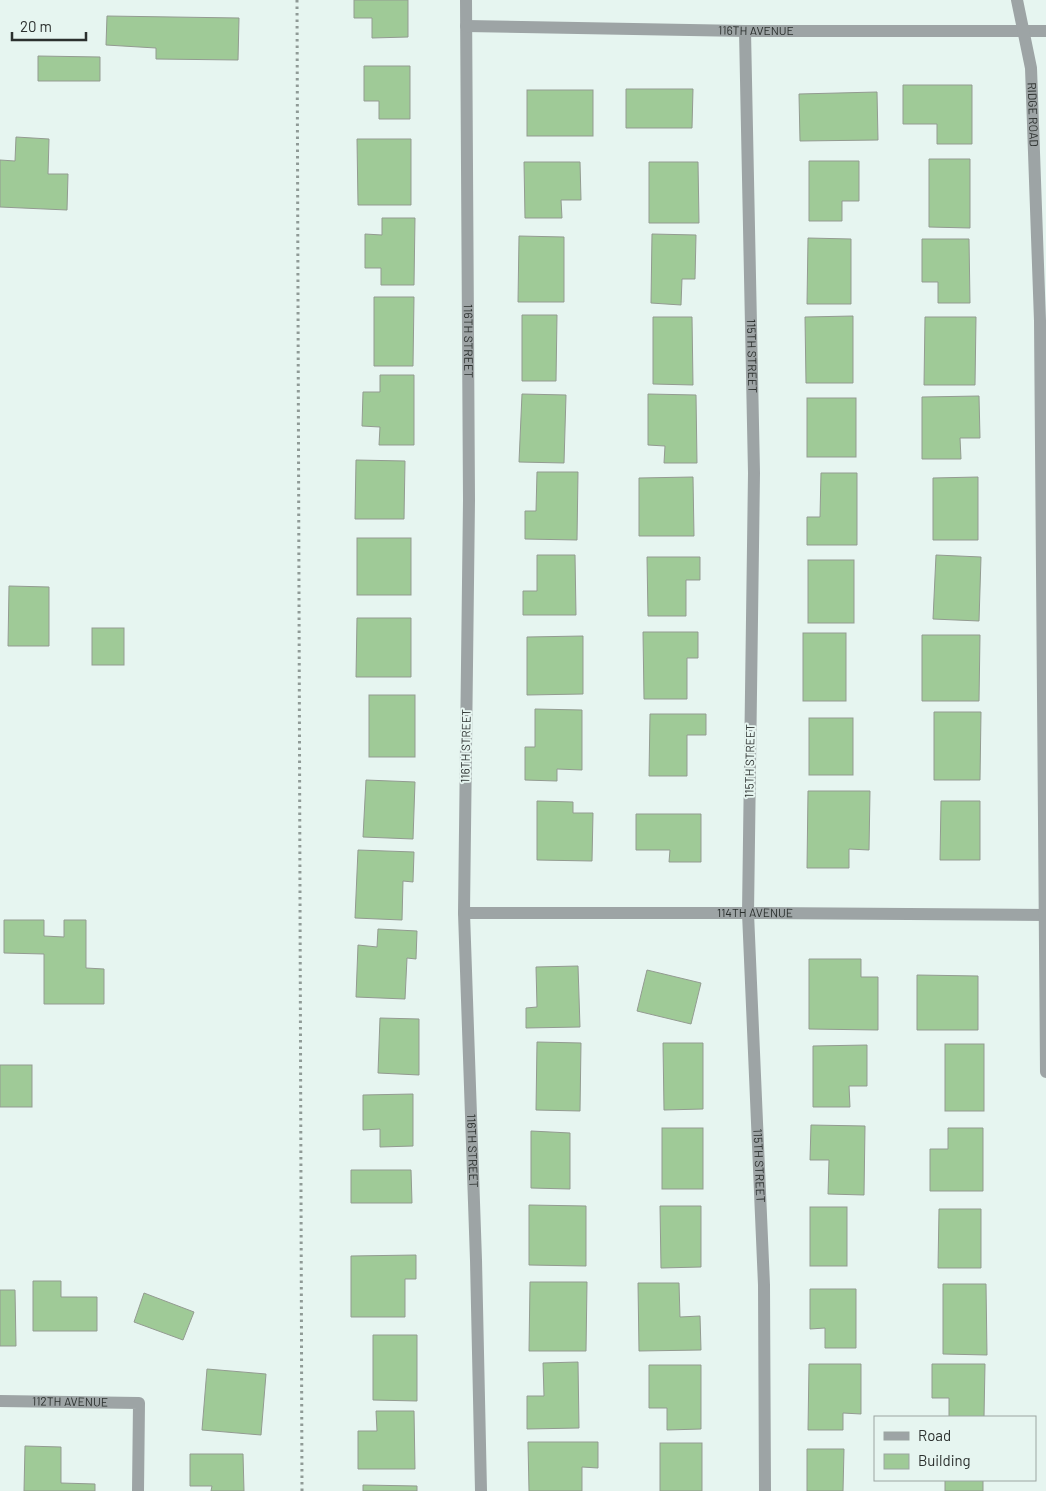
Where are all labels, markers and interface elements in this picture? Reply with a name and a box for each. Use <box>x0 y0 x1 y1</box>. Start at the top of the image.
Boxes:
scale bar <box>12 10 86 42</box>
text: 20 m <box>20 17 52 35</box>
street label: 116TH AVENUE <box>718 23 794 37</box>
street label: RIDGE ROAD <box>1026 82 1042 147</box>
street label: 116TH STREET <box>462 304 476 378</box>
street label: 115TH STREET <box>745 319 760 393</box>
street label: 116TH STREET <box>457 709 473 783</box>
street label: 115TH STREET <box>741 724 757 798</box>
street label: 114TH AVENUE <box>717 905 793 919</box>
street label: 116TH STREET <box>465 1114 482 1188</box>
street label: 115TH STREET <box>751 1128 768 1203</box>
street label: 112TH AVENUE <box>32 1393 108 1409</box>
legend <box>874 1416 1036 1481</box>
text: Road <box>918 1426 951 1444</box>
text: Building <box>918 1451 971 1469</box>

